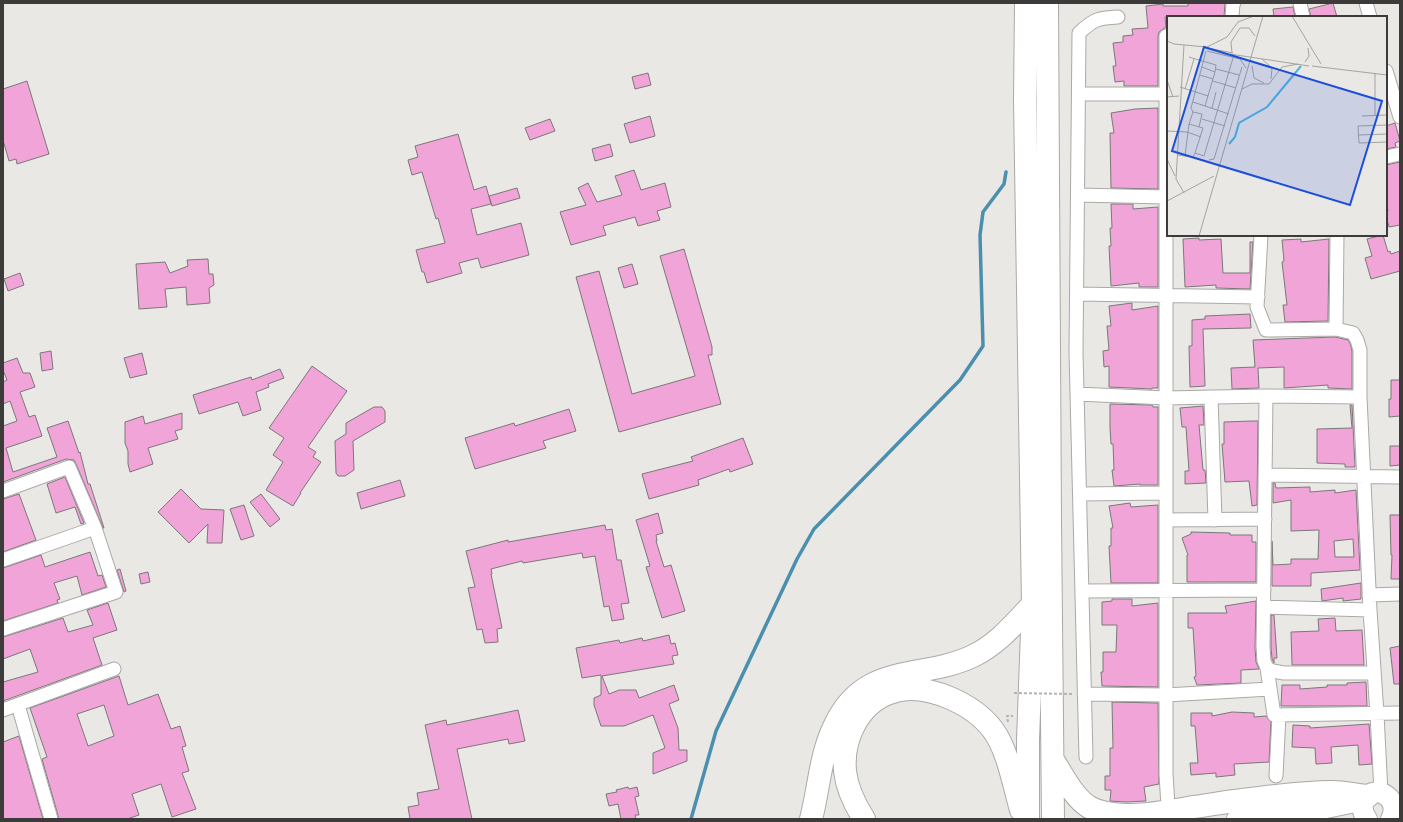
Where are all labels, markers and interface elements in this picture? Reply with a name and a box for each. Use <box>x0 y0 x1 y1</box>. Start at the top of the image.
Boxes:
inset map <box>1167 16 1387 236</box>

